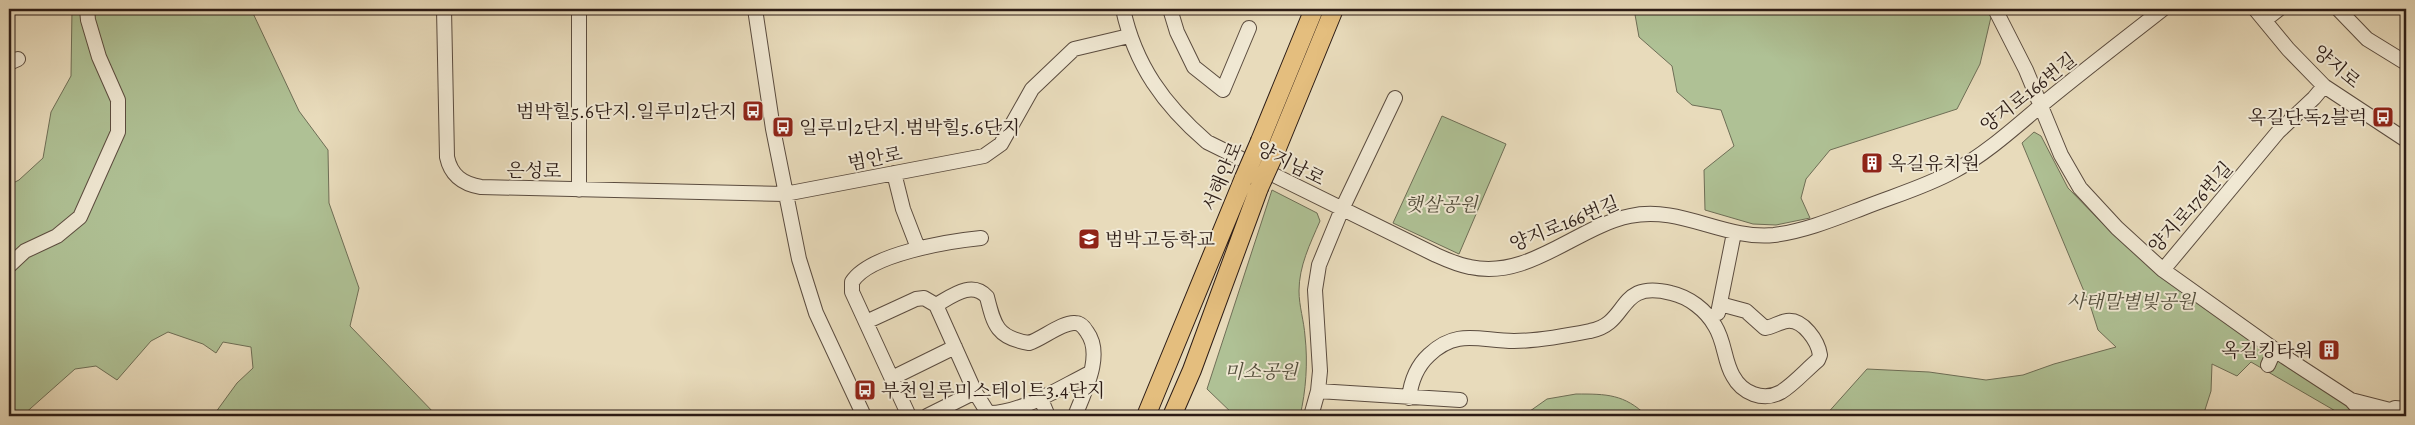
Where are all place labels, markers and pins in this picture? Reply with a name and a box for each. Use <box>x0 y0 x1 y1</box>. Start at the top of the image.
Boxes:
place label: 범박힐5.6단지.일루미2단지 <box>516 99 737 125</box>
bus stop icon: 범박힐5.6단지.일루미2단지 <box>741 99 765 123</box>
place label: 옥길단독2블럭 <box>2248 105 2367 131</box>
bus stop icon: 옥길단독2블럭 <box>2371 105 2395 129</box>
bus stop icon: 일루미2단지.범박힐5.6단지 <box>771 115 795 139</box>
place label: 일루미2단지.범박힐5.6단지 <box>799 115 1020 141</box>
building icon: 옥길유치원 <box>1860 151 1884 175</box>
place label: 옥길유치원 <box>1888 151 1980 177</box>
school or university icon: 범박고등학교 <box>1077 227 1101 251</box>
place label: 범박고등학교 <box>1105 227 1215 253</box>
place label: 옥길킹타워 <box>2221 338 2313 364</box>
building icon: 옥길킹타워 <box>2317 338 2341 362</box>
bus stop icon: 부천일루미스테이트3.4단지 <box>853 378 877 402</box>
place label: 부천일루미스테이트3.4단지 <box>881 378 1105 404</box>

